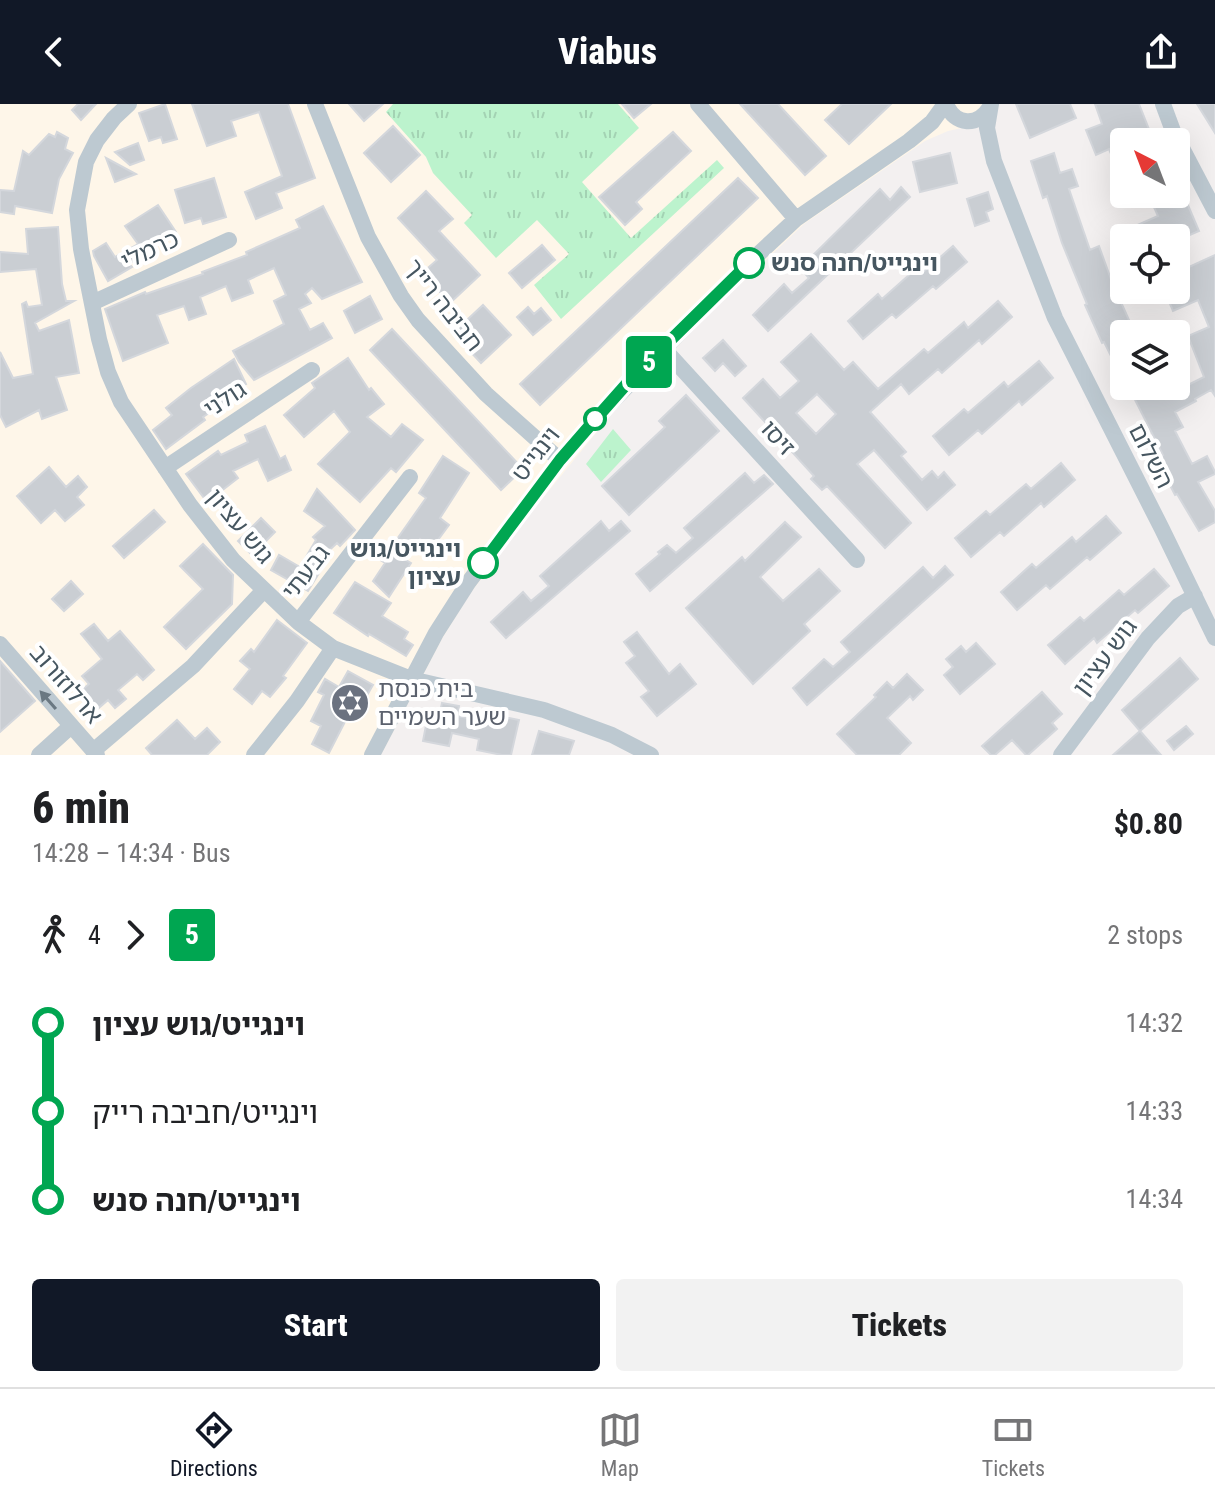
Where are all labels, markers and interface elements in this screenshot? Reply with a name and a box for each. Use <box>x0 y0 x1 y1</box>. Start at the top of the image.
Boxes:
icon: back <box>32 30 76 74</box>
icon: share <box>1139 30 1183 74</box>
text: Viabus <box>558 31 657 73</box>
north arrow <box>1110 128 1190 208</box>
map controls <box>1110 128 1190 400</box>
button: locate <box>1110 224 1190 304</box>
street label: כרמלי <box>117 225 183 275</box>
marker: וינגייט/חנה סנש <box>734 248 764 278</box>
place label: וינגייט/חנה סנש <box>771 249 938 277</box>
street label: חביבה רייך <box>399 253 489 357</box>
button: layers <box>1110 320 1190 400</box>
line badge: 5 <box>623 336 675 388</box>
text: 5 <box>642 345 656 378</box>
street label: גולני <box>199 375 251 423</box>
unlabelled marker <box>584 408 606 430</box>
street label: זיסו <box>755 415 801 461</box>
street label: השלום <box>1123 419 1179 493</box>
street label: וינגייט <box>506 421 566 487</box>
street label: גוש עציון <box>201 483 279 569</box>
place label: וינגייט/גוש עציון <box>350 535 461 591</box>
street label: גבעתי <box>276 540 336 604</box>
marker: וינגייט/גוש עציון <box>468 548 498 578</box>
street label: גוש עציון <box>1067 613 1143 701</box>
street label: ארלוזורוב <box>24 639 108 729</box>
place label: בית כנסת שער השמיים <box>378 675 506 731</box>
synagogue icon: בית כנסת שער השמיים <box>329 682 371 724</box>
one-way arrow <box>40 690 57 710</box>
text: 6 min <box>32 782 130 834</box>
text: $0.80 <box>1114 806 1183 841</box>
text: 14:28 – 14:34 · Bus <box>32 838 231 868</box>
icon: walk <box>32 913 76 957</box>
icon: forward <box>113 913 157 957</box>
text: 5 <box>185 918 199 951</box>
text: 4 <box>88 920 101 950</box>
text: 2 stops <box>1107 920 1183 950</box>
text: וינגייט/גוש עציון <box>92 1007 305 1042</box>
text: 14:32 <box>1126 1008 1183 1038</box>
text: וינגייט/חביבה רייק <box>92 1095 318 1130</box>
text: 14:33 <box>1126 1096 1183 1126</box>
text: וינגייט/חנה סנש <box>92 1183 301 1218</box>
text: 14:34 <box>1126 1184 1183 1214</box>
button: Start <box>32 1279 600 1371</box>
button: Tickets <box>616 1279 1183 1371</box>
tab: Directions <box>170 1408 258 1481</box>
tab: Map <box>598 1408 642 1481</box>
tab: Tickets <box>982 1408 1045 1481</box>

